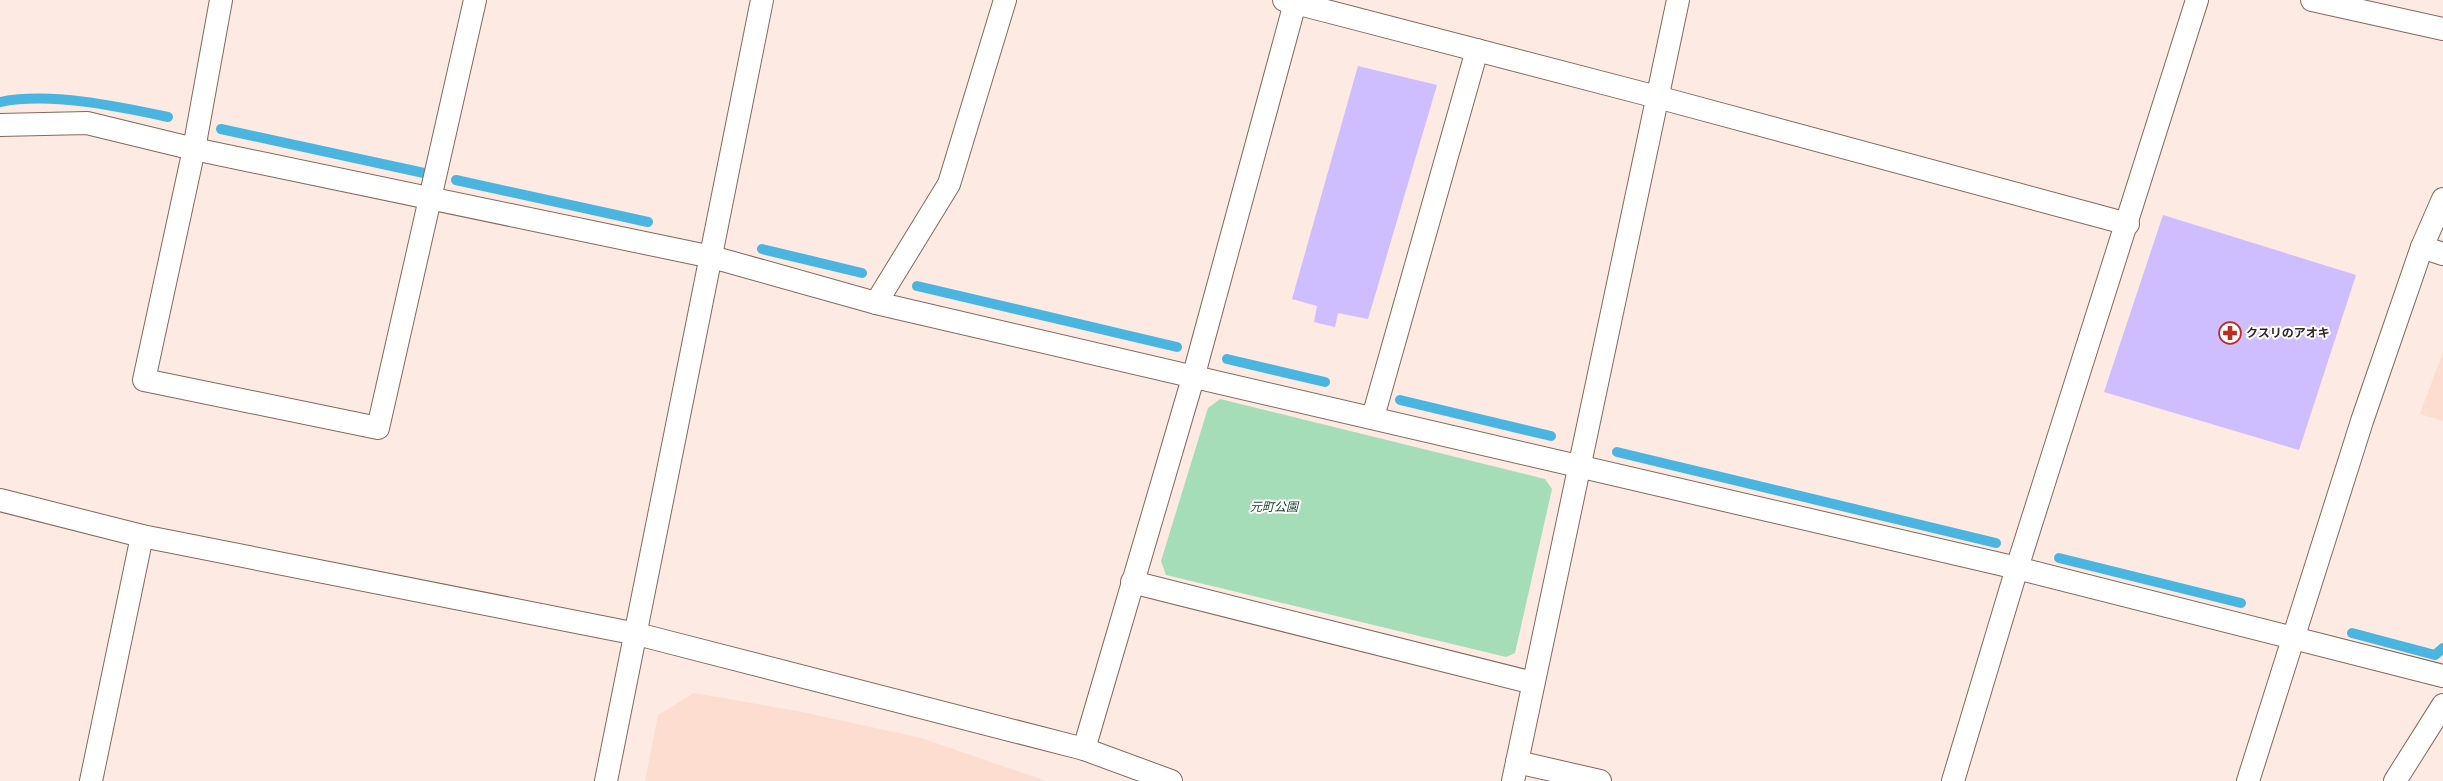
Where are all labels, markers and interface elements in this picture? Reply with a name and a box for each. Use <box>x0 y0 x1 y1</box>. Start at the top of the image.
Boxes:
pharmacy icon: クスリのアオキ <box>2217 320 2243 346</box>
place label: クスリのアオキ <box>2246 326 2330 340</box>
park label: 元町公園 <box>1250 500 1300 514</box>

